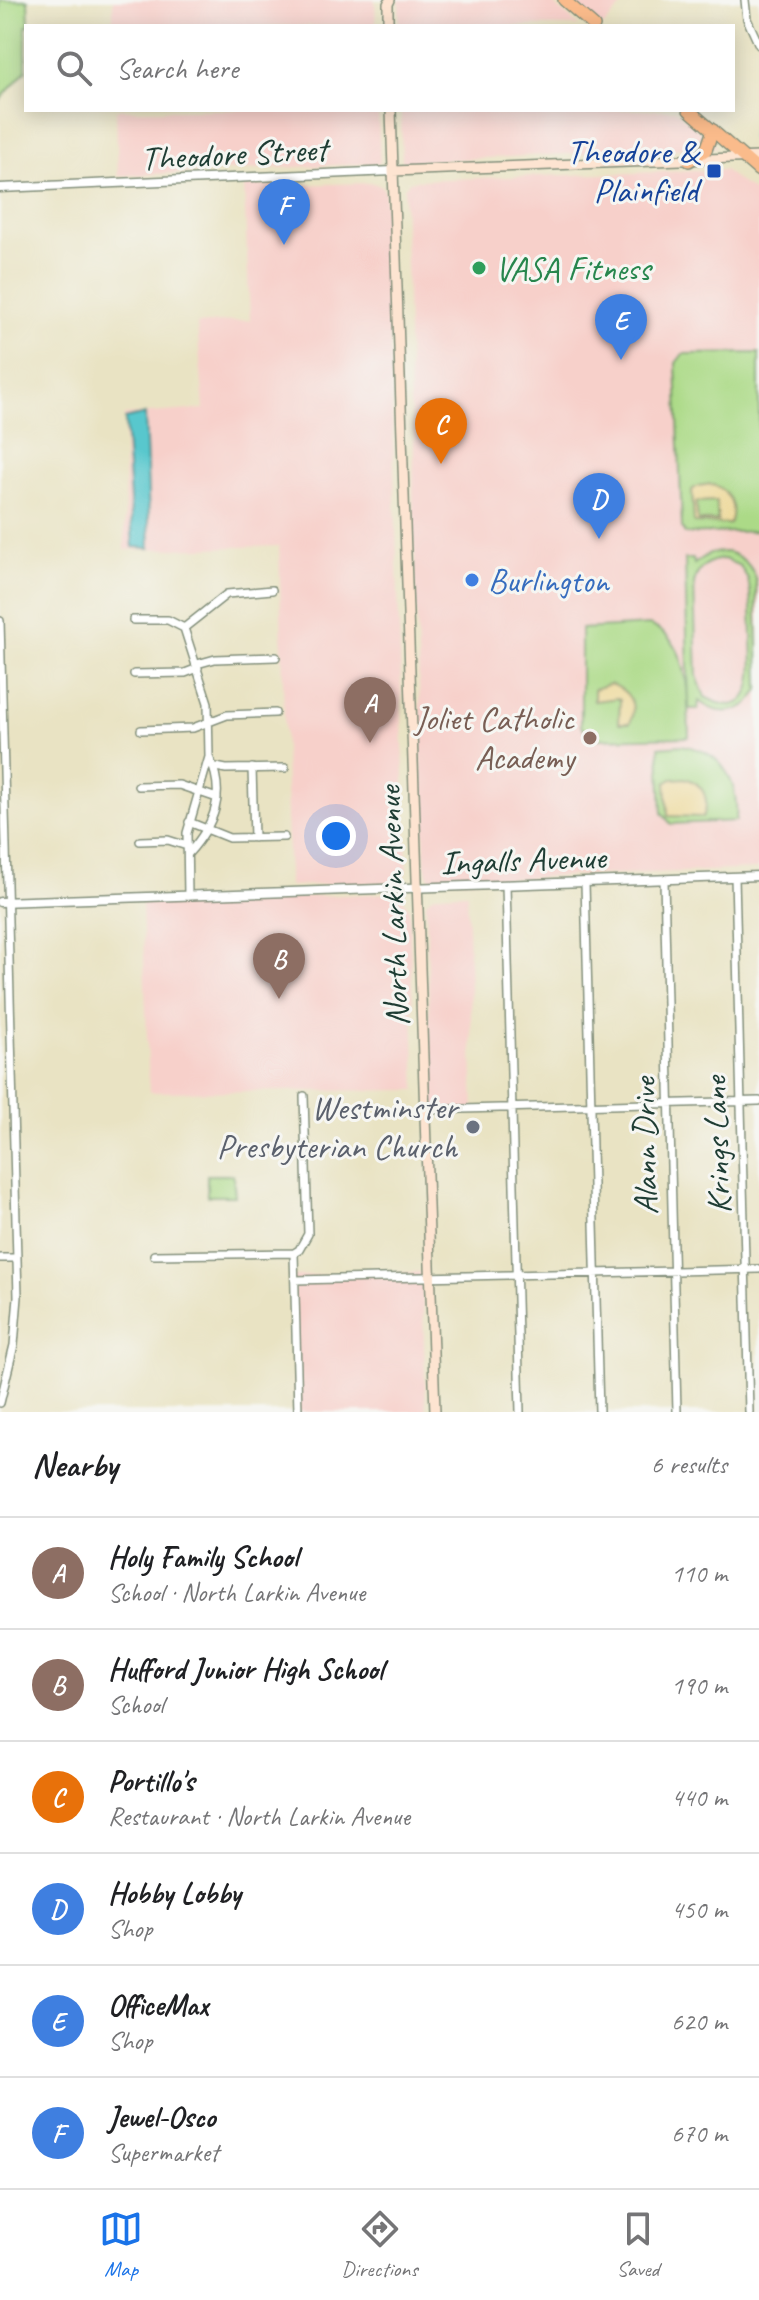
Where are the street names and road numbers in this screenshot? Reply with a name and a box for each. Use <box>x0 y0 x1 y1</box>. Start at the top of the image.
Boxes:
street label: Theodore Street <box>140 127 333 180</box>
street label: North Larkin Avenue <box>367 783 418 1027</box>
street label: Ingalls Avenue <box>440 835 608 884</box>
street label: Krings Lane <box>693 1074 740 1214</box>
street label: Alann Drive <box>622 1075 667 1215</box>

